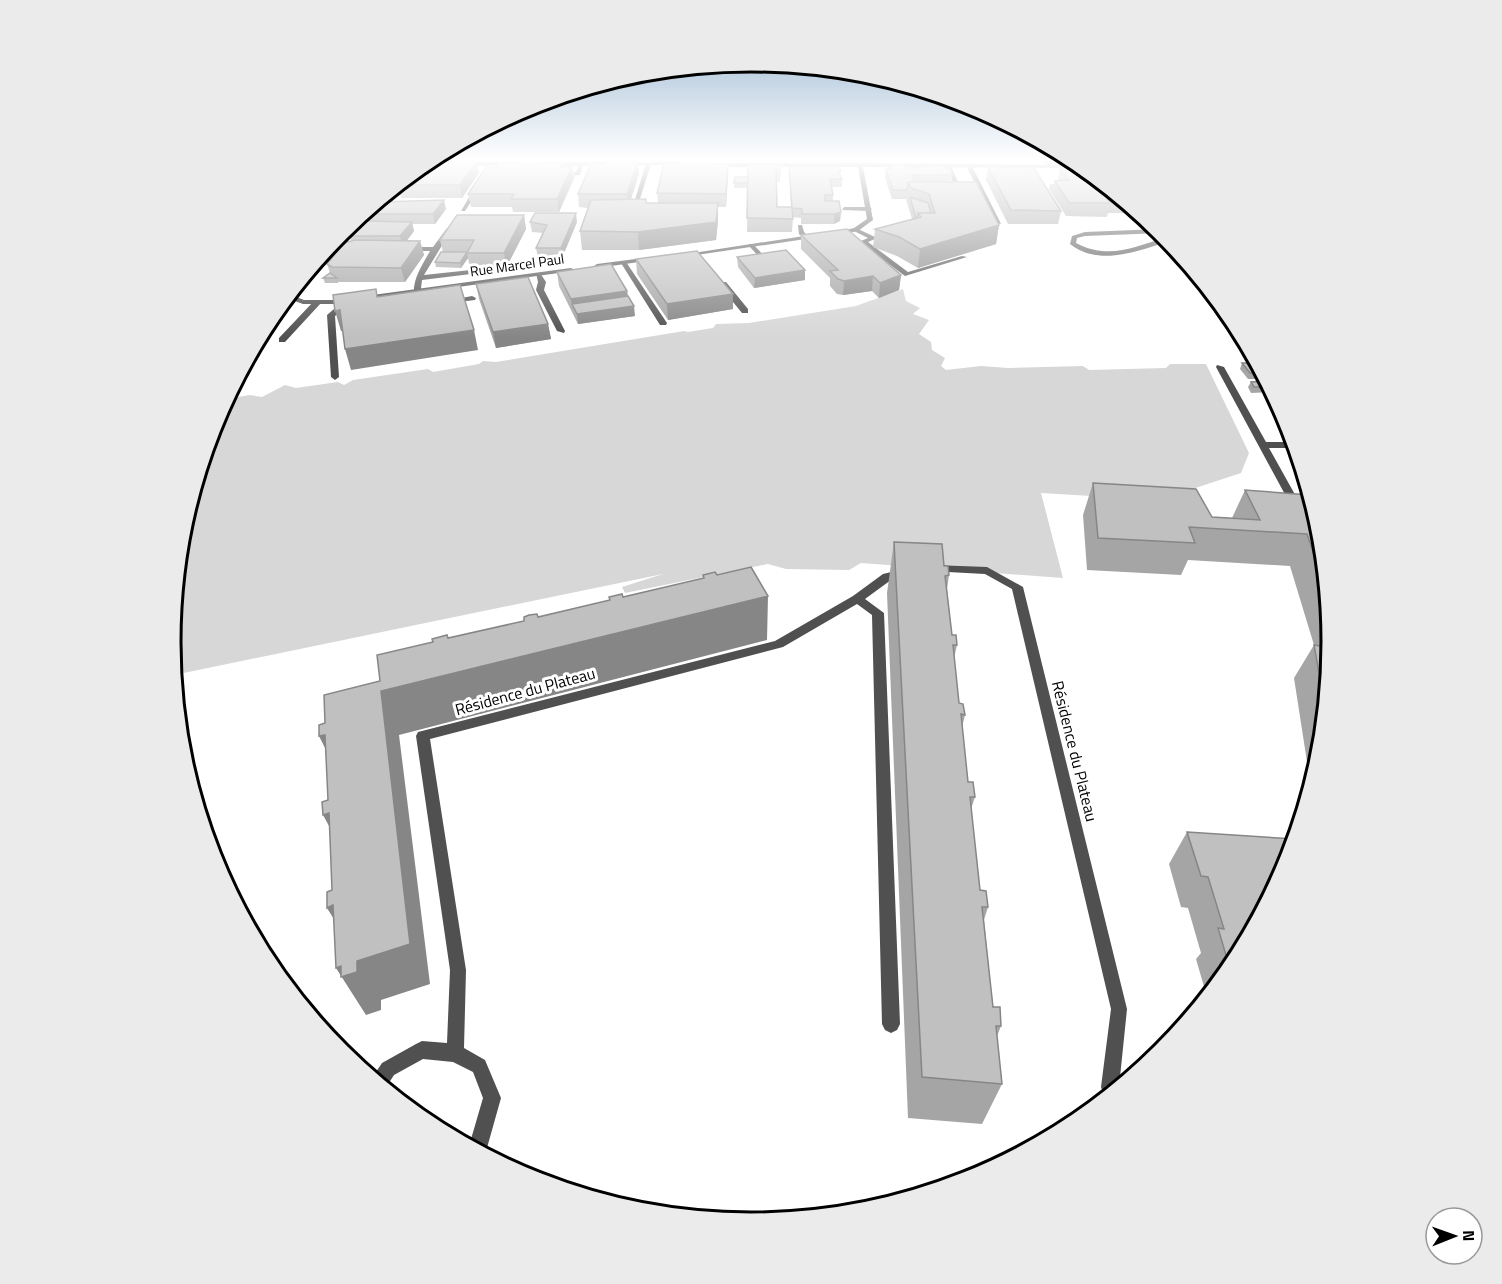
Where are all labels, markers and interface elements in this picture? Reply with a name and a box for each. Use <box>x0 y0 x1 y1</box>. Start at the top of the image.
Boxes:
street label: Rue Marcel Paul <box>468 247 565 282</box>
street label: Résidence du Plateau <box>452 661 598 721</box>
street label: Résidence du Plateau <box>1046 678 1104 824</box>
north arrow <box>1424 1206 1484 1266</box>
text: N <box>1457 1230 1481 1241</box>

